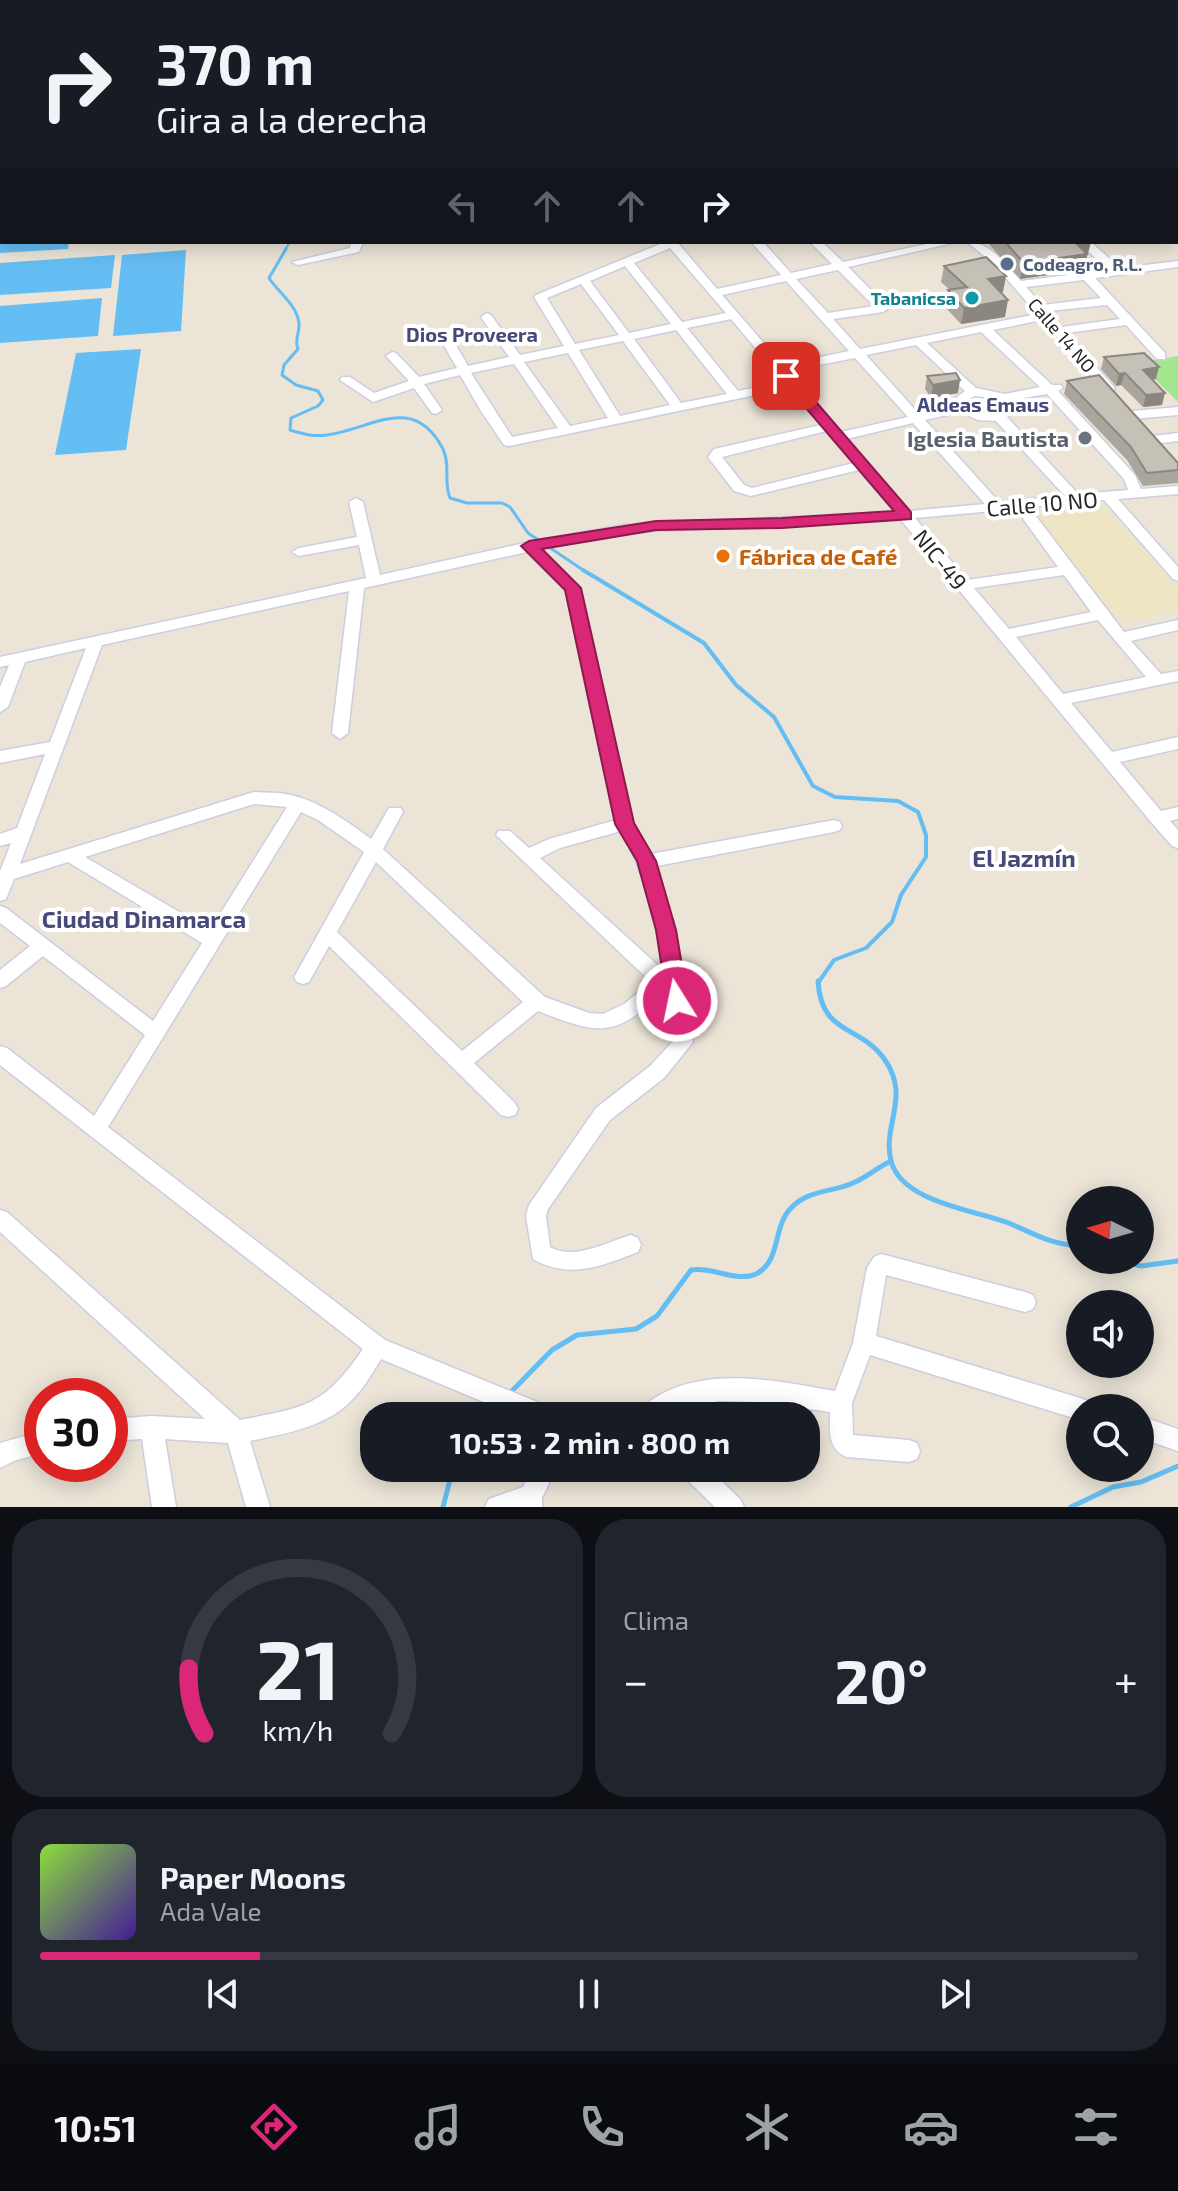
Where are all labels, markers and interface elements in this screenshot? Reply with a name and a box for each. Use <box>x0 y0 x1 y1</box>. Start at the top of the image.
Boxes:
text: 370 m <box>156 29 314 96</box>
icon: right <box>24 32 128 136</box>
text: Gira a la derecha <box>156 97 428 140</box>
icon: left <box>441 184 485 228</box>
icon: ahead <box>525 184 569 228</box>
icon: ahead <box>609 184 653 228</box>
icon: right <box>693 184 737 228</box>
place label: Codeagro, R.L. <box>1023 253 1142 275</box>
marker: Codeagro, R.L. <box>998 255 1016 273</box>
place label: Tabanicsa <box>871 287 956 309</box>
marker: Tabanicsa <box>963 289 981 307</box>
street label: Calle 14 NO <box>1024 293 1100 377</box>
district label: Dios Proveera <box>406 322 538 346</box>
pin <box>752 342 820 410</box>
icon: arrive <box>764 354 808 398</box>
district label: Aldeas Emaus <box>917 392 1049 416</box>
place label: Iglesia Bautista <box>907 425 1069 451</box>
marker: Iglesia Bautista <box>1076 429 1094 447</box>
street label: Calle 10 NO <box>985 485 1099 521</box>
street label: NIC-49 <box>909 524 973 594</box>
place label: Fábrica de Café <box>739 543 897 569</box>
marker: Fábrica de Café <box>714 547 732 565</box>
district label: El Jazmín <box>972 843 1076 872</box>
district label: Ciudad Dinamarca <box>42 904 246 933</box>
position arrow <box>635 959 719 1043</box>
north arrow <box>1066 1186 1154 1274</box>
map controls <box>1066 1186 1154 1482</box>
button: sound <box>1066 1290 1154 1378</box>
speed limit sign: 30 <box>24 1378 128 1482</box>
button: search <box>1066 1394 1154 1482</box>
text: 10:53 · 2 min · 800 m <box>450 1424 730 1460</box>
text: Clima <box>623 1604 689 1635</box>
text: 21 <box>255 1617 340 1717</box>
text: 20° <box>835 1644 928 1716</box>
text: − <box>623 1653 649 1706</box>
text: + <box>1114 1653 1138 1706</box>
text: km/h <box>262 1712 333 1747</box>
text: Paper Moons <box>160 1859 346 1895</box>
text: Ada Vale <box>160 1895 262 1926</box>
icon: previous <box>201 1972 245 2016</box>
icon: pause <box>567 1972 611 2016</box>
icon: next <box>933 1972 977 2016</box>
icon: directions <box>246 2099 302 2155</box>
icon: music <box>410 2099 466 2155</box>
icon: phone <box>574 2099 630 2155</box>
icon: climate <box>739 2099 795 2155</box>
icon: car <box>903 2099 959 2155</box>
icon: filters <box>1068 2099 1124 2155</box>
text: 10:51 <box>54 2106 137 2149</box>

